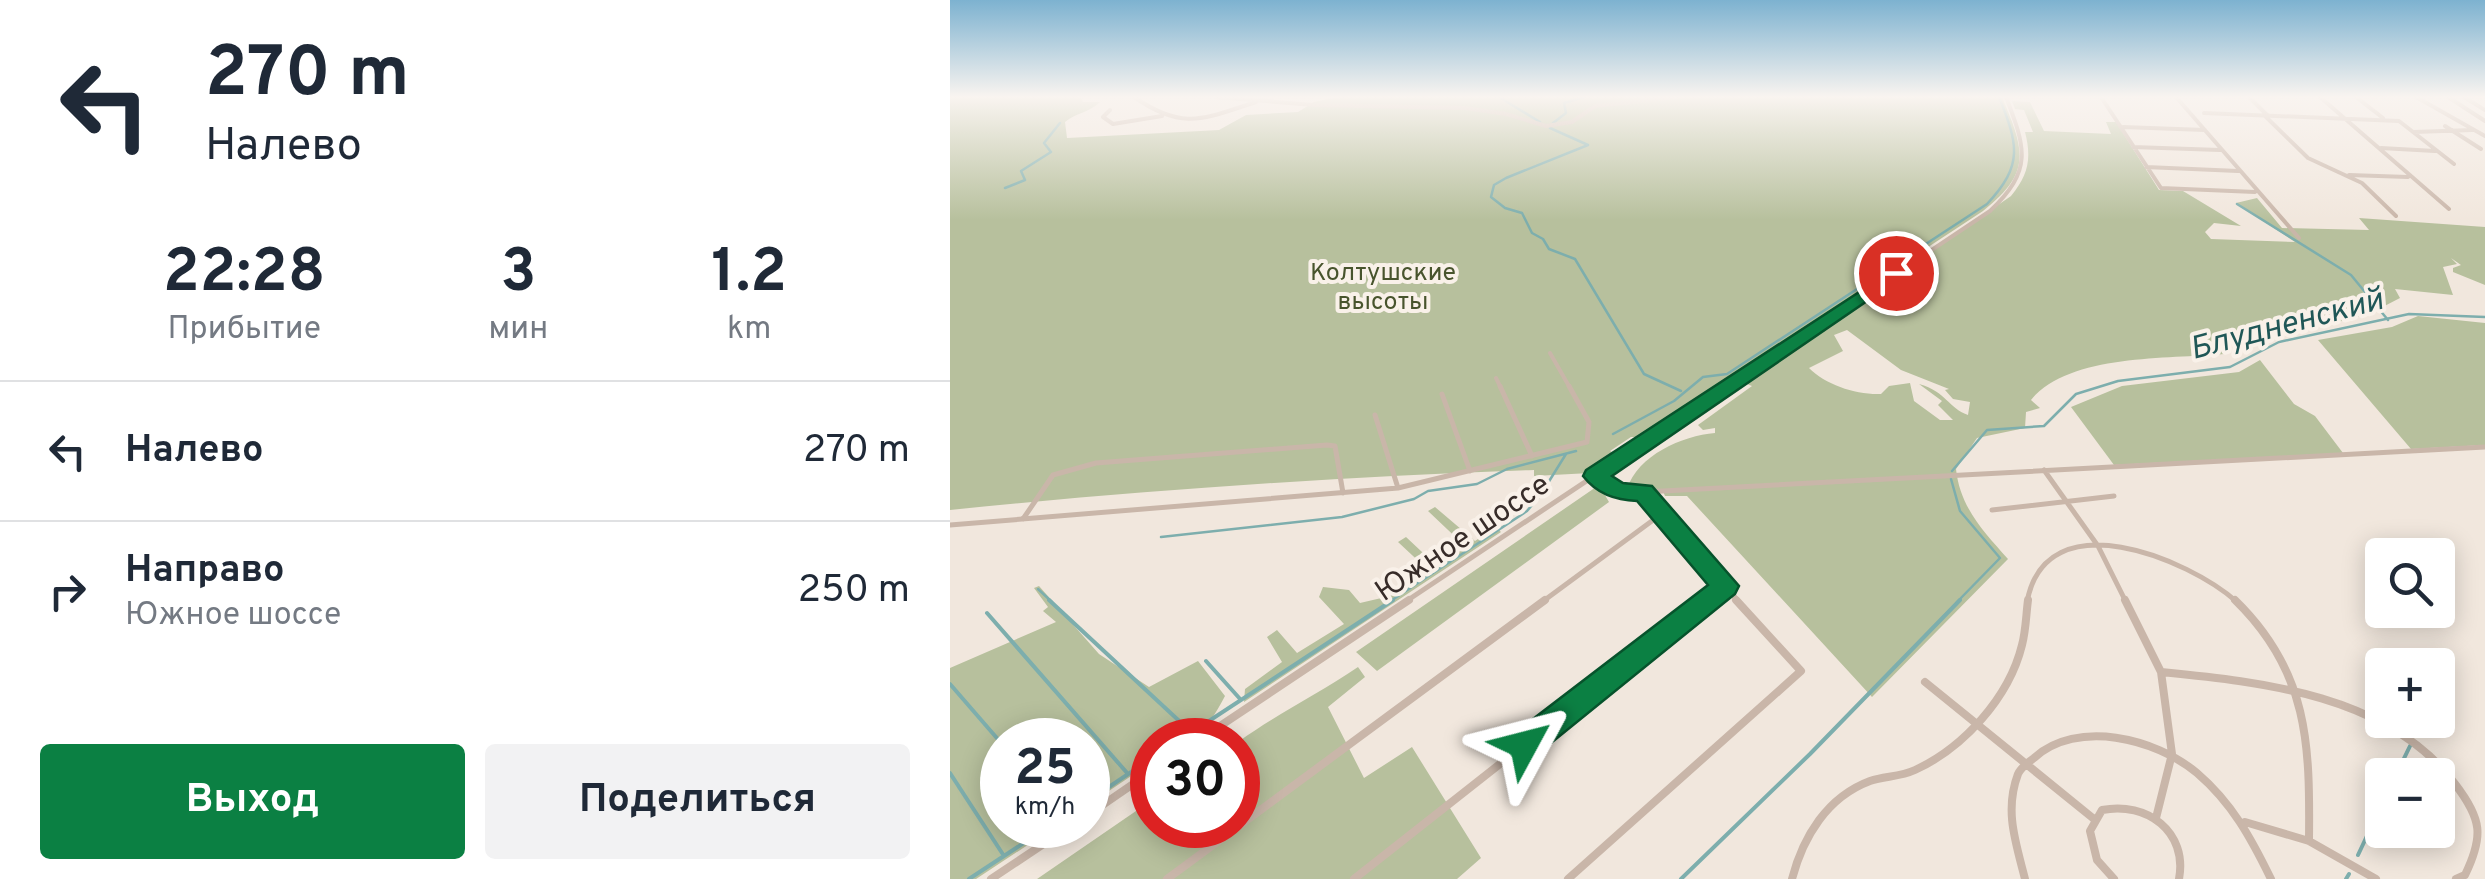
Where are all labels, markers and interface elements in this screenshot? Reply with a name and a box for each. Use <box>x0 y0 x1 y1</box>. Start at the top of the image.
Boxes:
text: 270 m <box>205 32 410 121</box>
icon: left <box>40 40 170 170</box>
text: Налево <box>205 119 362 176</box>
pin <box>1854 231 1939 316</box>
text: 22:28 <box>163 237 325 313</box>
text: 3 <box>500 237 536 313</box>
text: 1.2 <box>711 237 787 313</box>
icon: arrive <box>1869 246 1924 301</box>
park label: Колтушские высоты <box>1310 258 1456 319</box>
water label: Блудненский <box>2186 280 2389 371</box>
text: Прибытие <box>168 310 321 350</box>
text: мин <box>489 310 548 350</box>
text: km <box>727 310 771 350</box>
icon: left <box>40 424 95 479</box>
text: Налево <box>125 427 264 476</box>
text: 270 m <box>803 427 910 476</box>
street label: Южное шоссе <box>1369 467 1558 611</box>
map controls <box>2365 538 2455 848</box>
button: search <box>2365 538 2455 628</box>
text: Направо <box>125 547 285 596</box>
icon: right <box>40 564 95 619</box>
text: 250 m <box>798 567 910 616</box>
text: Южное шоссе <box>125 596 341 636</box>
button: + <box>2365 648 2455 738</box>
position arrow <box>1472 693 1576 797</box>
speed limit sign: 30 <box>1130 718 1260 848</box>
text: 25 <box>1014 739 1076 802</box>
button: Выход <box>40 744 465 859</box>
button: Поделиться <box>485 744 910 859</box>
button: − <box>2365 758 2455 848</box>
text: km/h <box>1015 792 1075 824</box>

